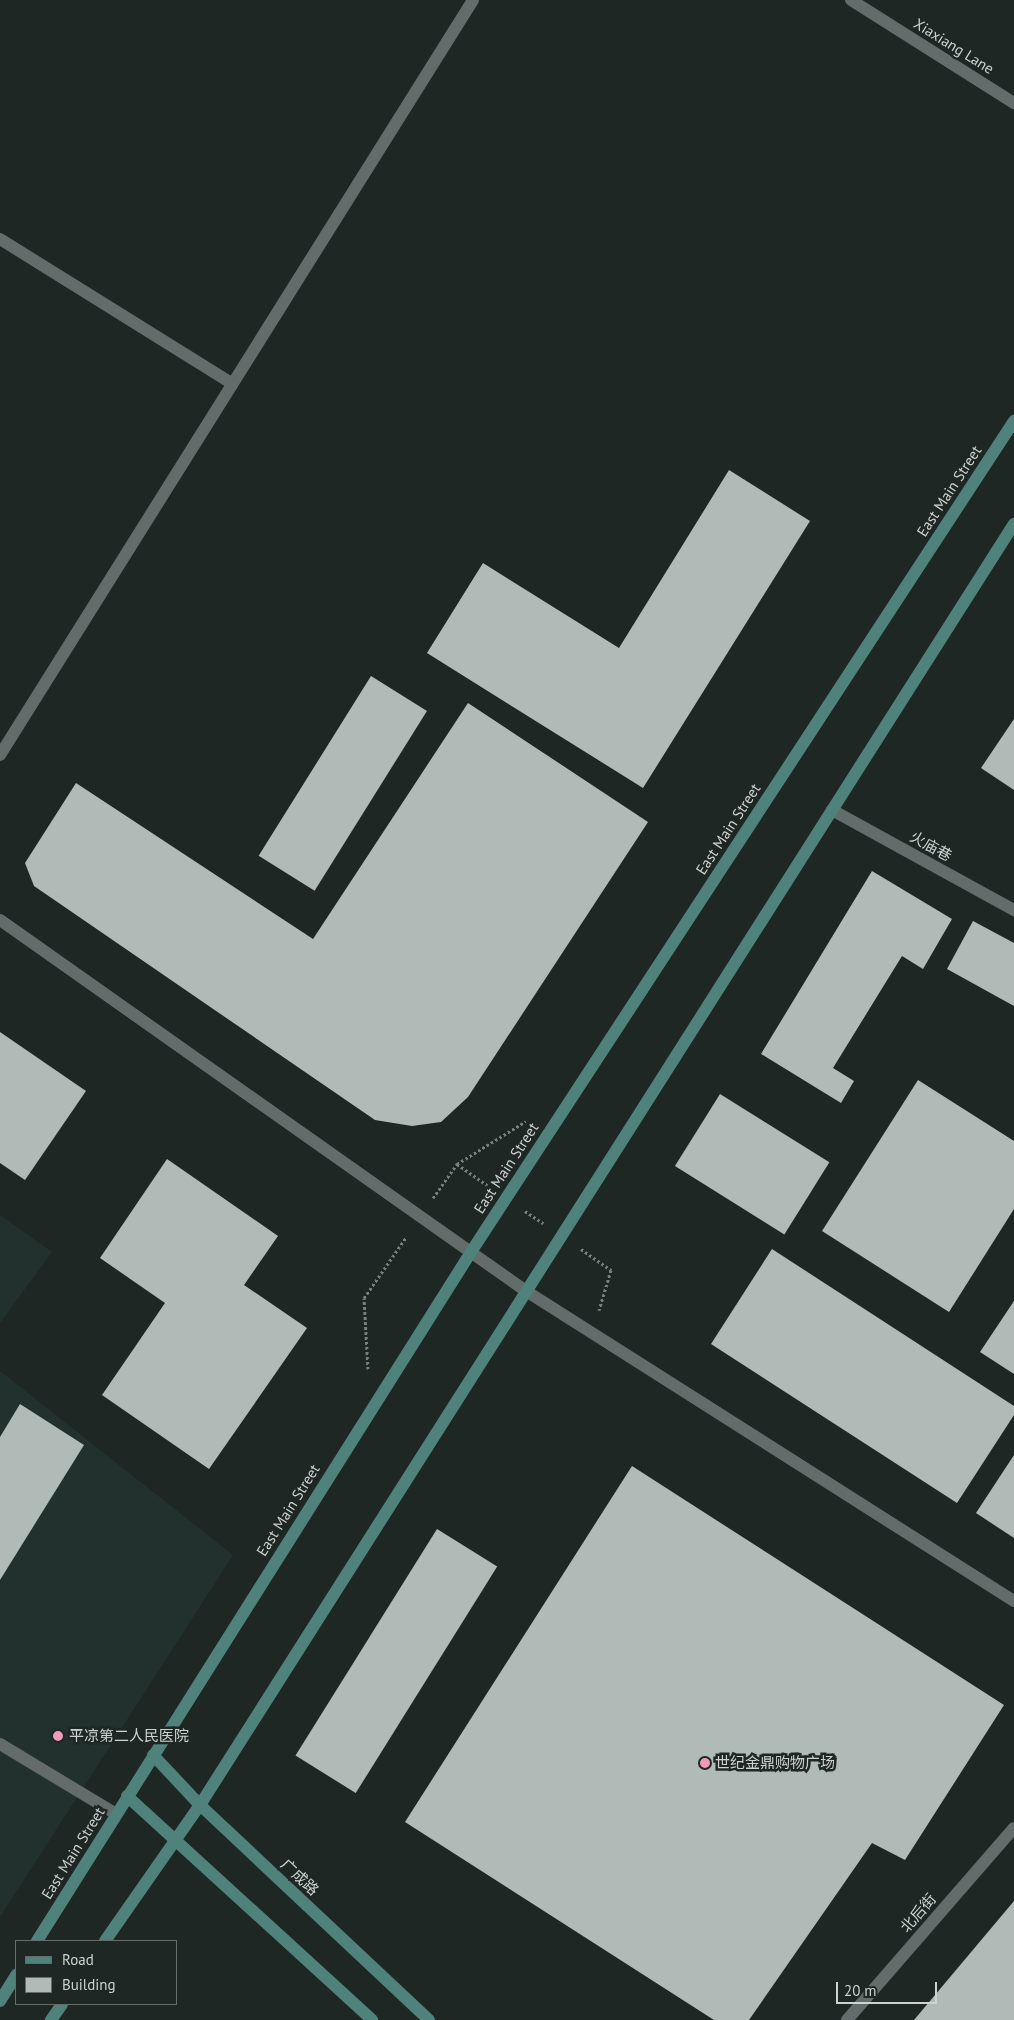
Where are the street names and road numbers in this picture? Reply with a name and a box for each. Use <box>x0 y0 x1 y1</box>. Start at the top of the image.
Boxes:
street label: Xiaxiang Lane <box>911 14 997 78</box>
street label: East Main Street <box>913 442 985 540</box>
street label: East Main Street <box>692 780 764 878</box>
street label: 火庙巷 <box>907 827 955 865</box>
street label: East Main Street <box>470 1119 542 1217</box>
street label: East Main Street <box>253 1461 323 1559</box>
street label: East Main Street <box>38 1804 108 1902</box>
street label: 广成路 <box>277 1855 323 1899</box>
street label: 北后街 <box>896 1890 940 1936</box>

